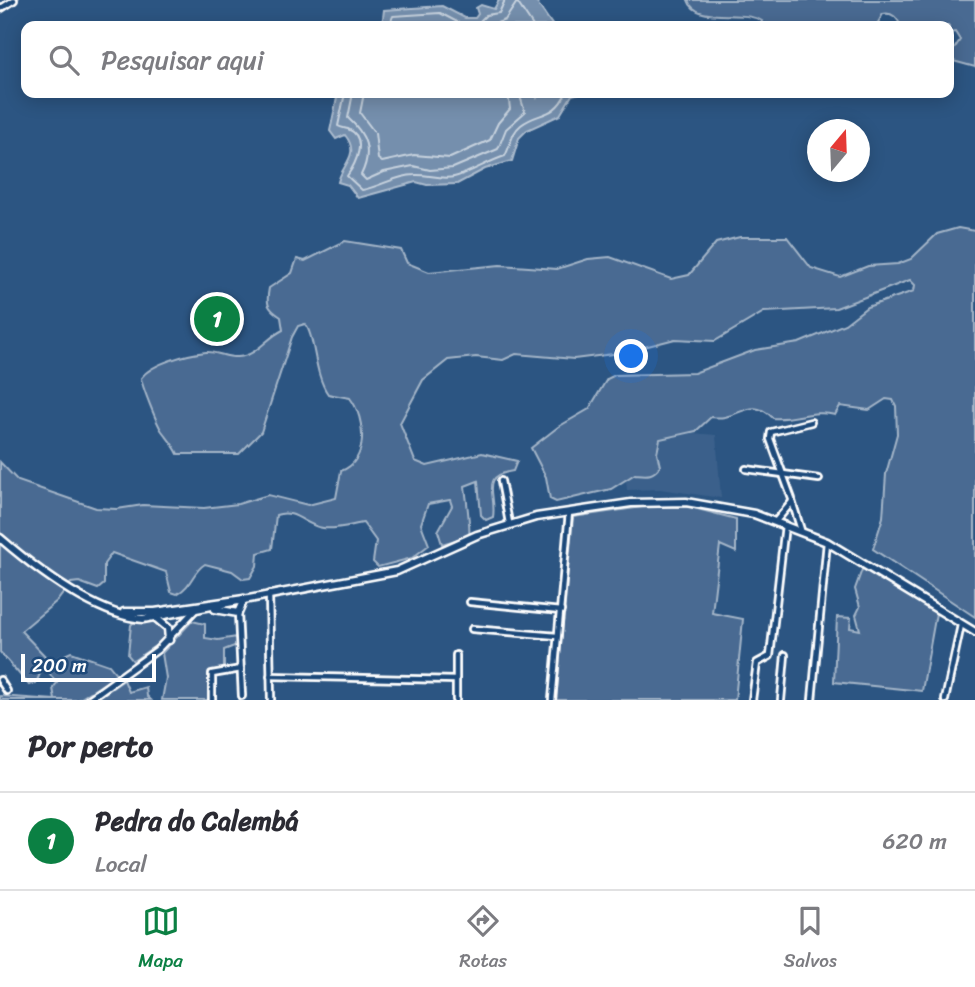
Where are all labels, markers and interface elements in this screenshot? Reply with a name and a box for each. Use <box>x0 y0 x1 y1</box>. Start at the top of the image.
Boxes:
search box <box>21 21 954 98</box>
text: Pesquisar aqui <box>101 37 264 83</box>
icon: search <box>45 41 83 79</box>
north arrow <box>807 119 870 182</box>
pin: 1 <box>194 293 240 345</box>
your location <box>614 339 648 373</box>
text: 200 m <box>32 649 87 682</box>
scale bar <box>21 651 156 683</box>
text: Por perto <box>28 719 153 773</box>
text: Pedra do Calembá <box>95 798 299 844</box>
text: 1 <box>46 821 56 862</box>
text: 620 m <box>882 821 947 862</box>
text: Local <box>95 844 147 885</box>
tab: Mapa <box>138 902 183 977</box>
tab: Rotas <box>459 902 507 977</box>
tab: Salvos <box>784 902 837 977</box>

